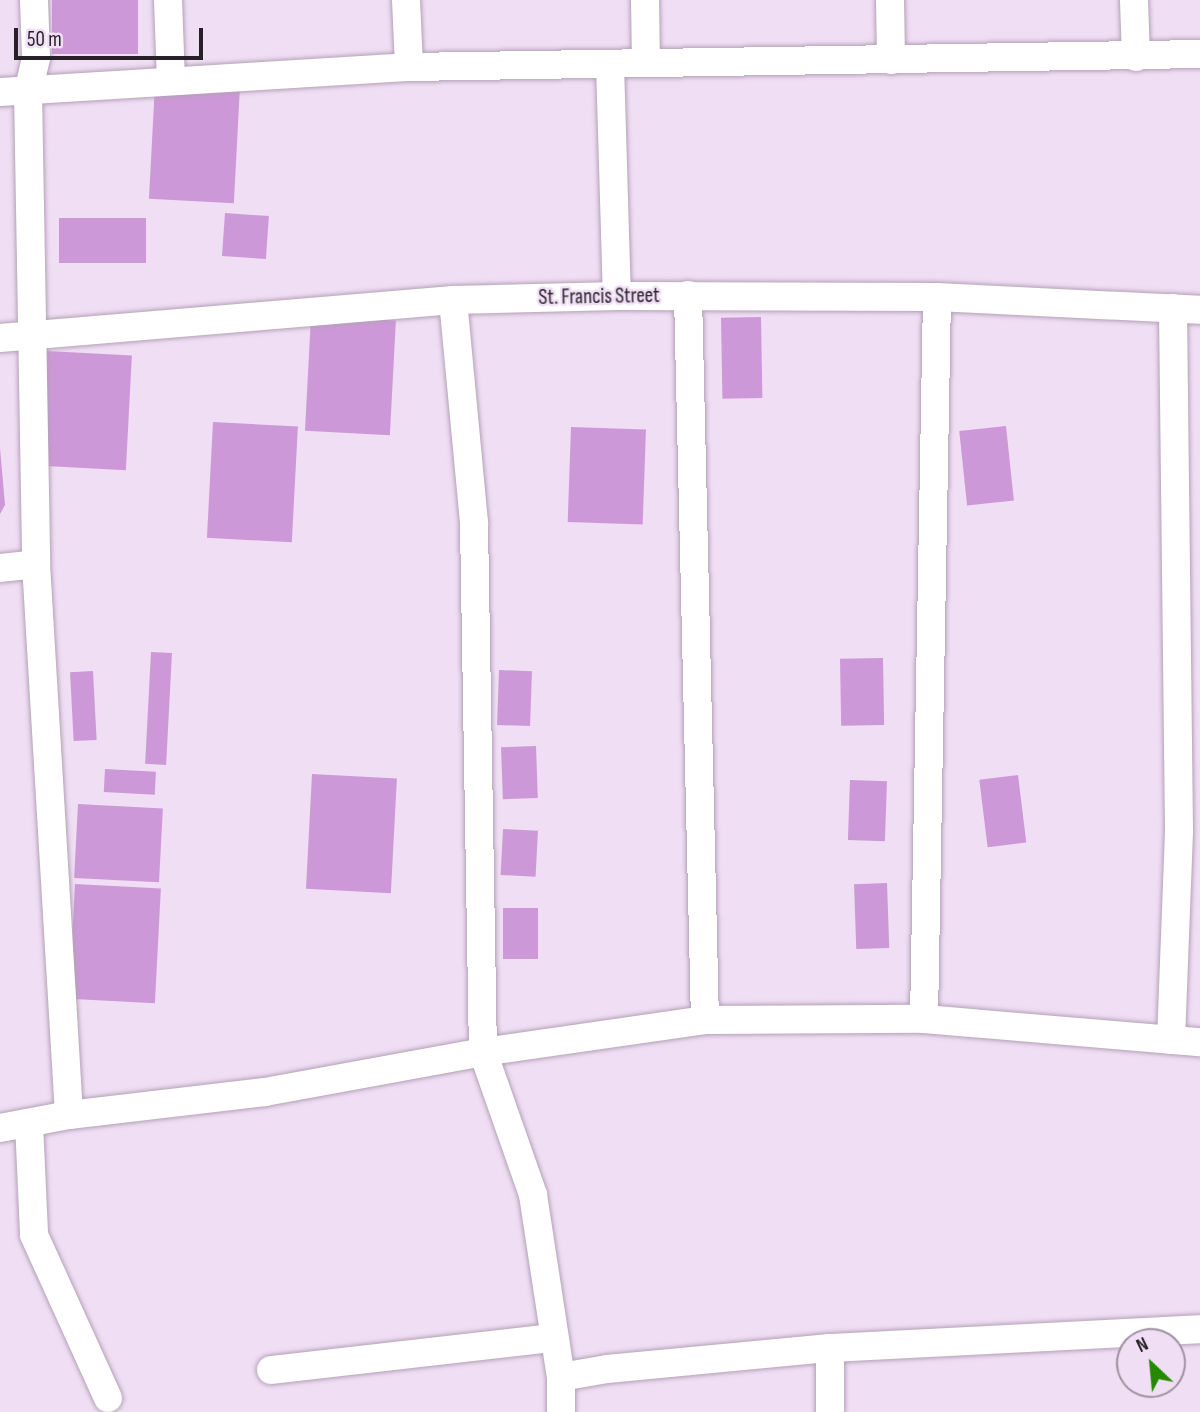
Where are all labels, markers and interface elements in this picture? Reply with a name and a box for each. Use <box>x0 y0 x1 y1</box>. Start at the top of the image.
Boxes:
scale bar <box>18 14 206 58</box>
text: 50 m <box>27 27 62 52</box>
street label: St. Francis Street <box>538 283 660 311</box>
north arrow <box>1116 1328 1186 1398</box>
text: N <box>1133 1333 1152 1358</box>

